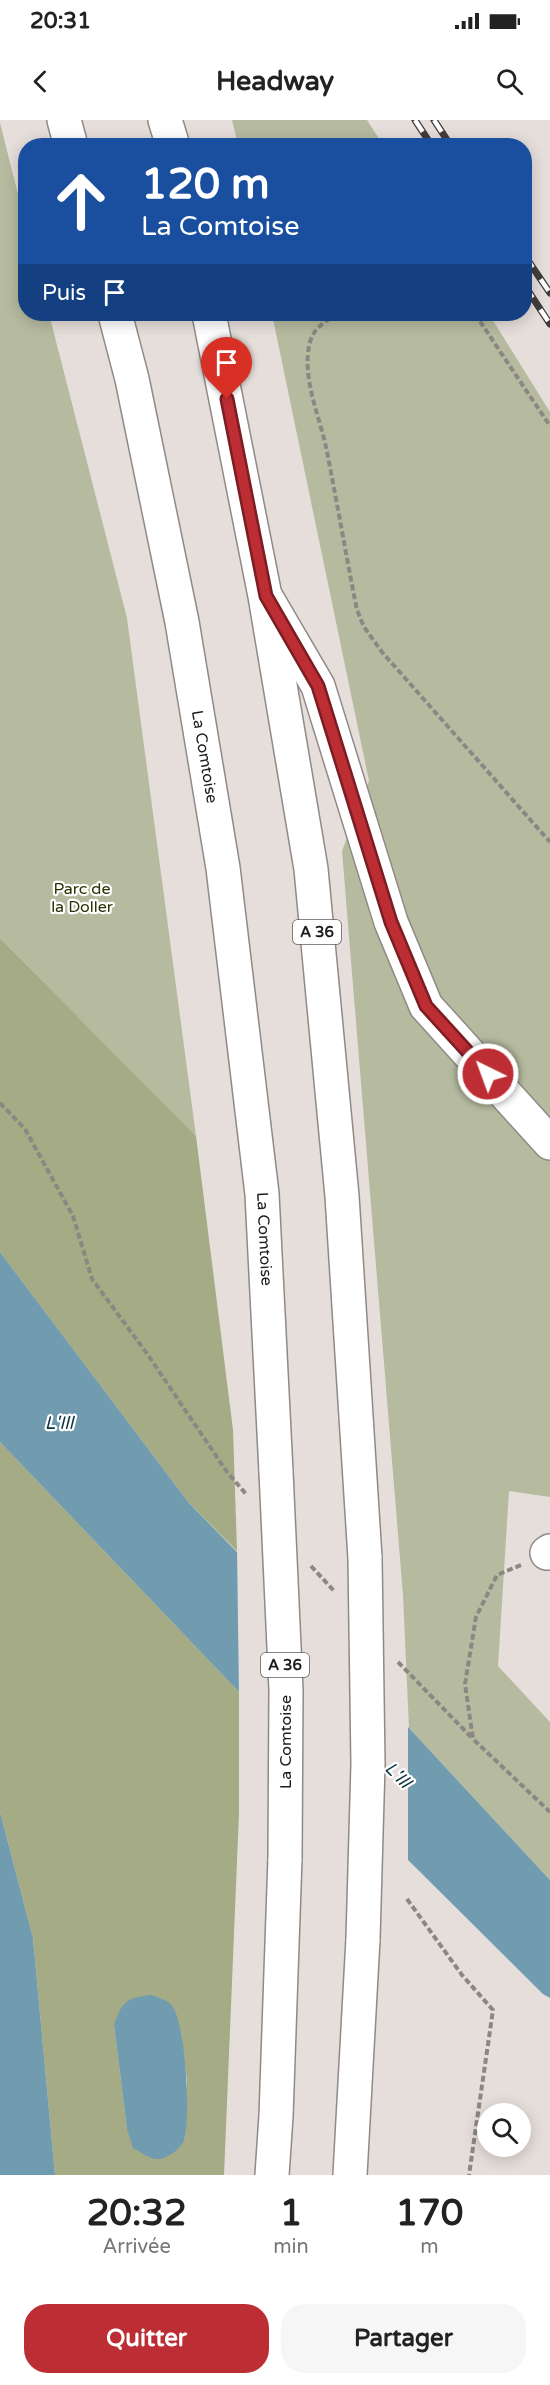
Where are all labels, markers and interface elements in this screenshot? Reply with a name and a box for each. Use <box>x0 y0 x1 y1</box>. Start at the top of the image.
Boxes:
text: 20:31 <box>30 8 91 34</box>
icon: back <box>24 65 57 98</box>
text: Headway <box>216 65 334 98</box>
icon: search <box>493 65 526 98</box>
text: 120 m <box>141 159 270 210</box>
icon: ahead <box>42 162 120 240</box>
text: La Comtoise <box>141 210 299 243</box>
icon: arrive <box>98 276 131 309</box>
text: Puis <box>42 280 86 306</box>
pin <box>201 337 252 399</box>
icon: arrive <box>210 346 243 379</box>
street label: La Comtoise <box>187 709 222 805</box>
park label: Parc de la Doller <box>51 879 114 917</box>
road number: A 36 <box>293 920 341 944</box>
position arrow <box>456 1042 520 1106</box>
street label: La Comtoise <box>252 1192 277 1286</box>
water label: L'Ill <box>45 1412 76 1434</box>
road number: A 36 <box>261 1653 309 1677</box>
street label: La Comtoise <box>276 1695 296 1789</box>
water label: L'Ill <box>380 1757 418 1795</box>
map controls <box>477 2103 531 2157</box>
button: search <box>477 2103 531 2157</box>
text: 20:32 <box>87 2192 187 2235</box>
text: 1 <box>280 2192 302 2235</box>
text: 170 <box>395 2192 463 2235</box>
text: Arrivée <box>103 2235 171 2259</box>
text: min <box>273 2235 309 2259</box>
text: m <box>420 2235 439 2259</box>
button: Quitter <box>24 2304 269 2373</box>
button: Partager <box>281 2304 526 2373</box>

